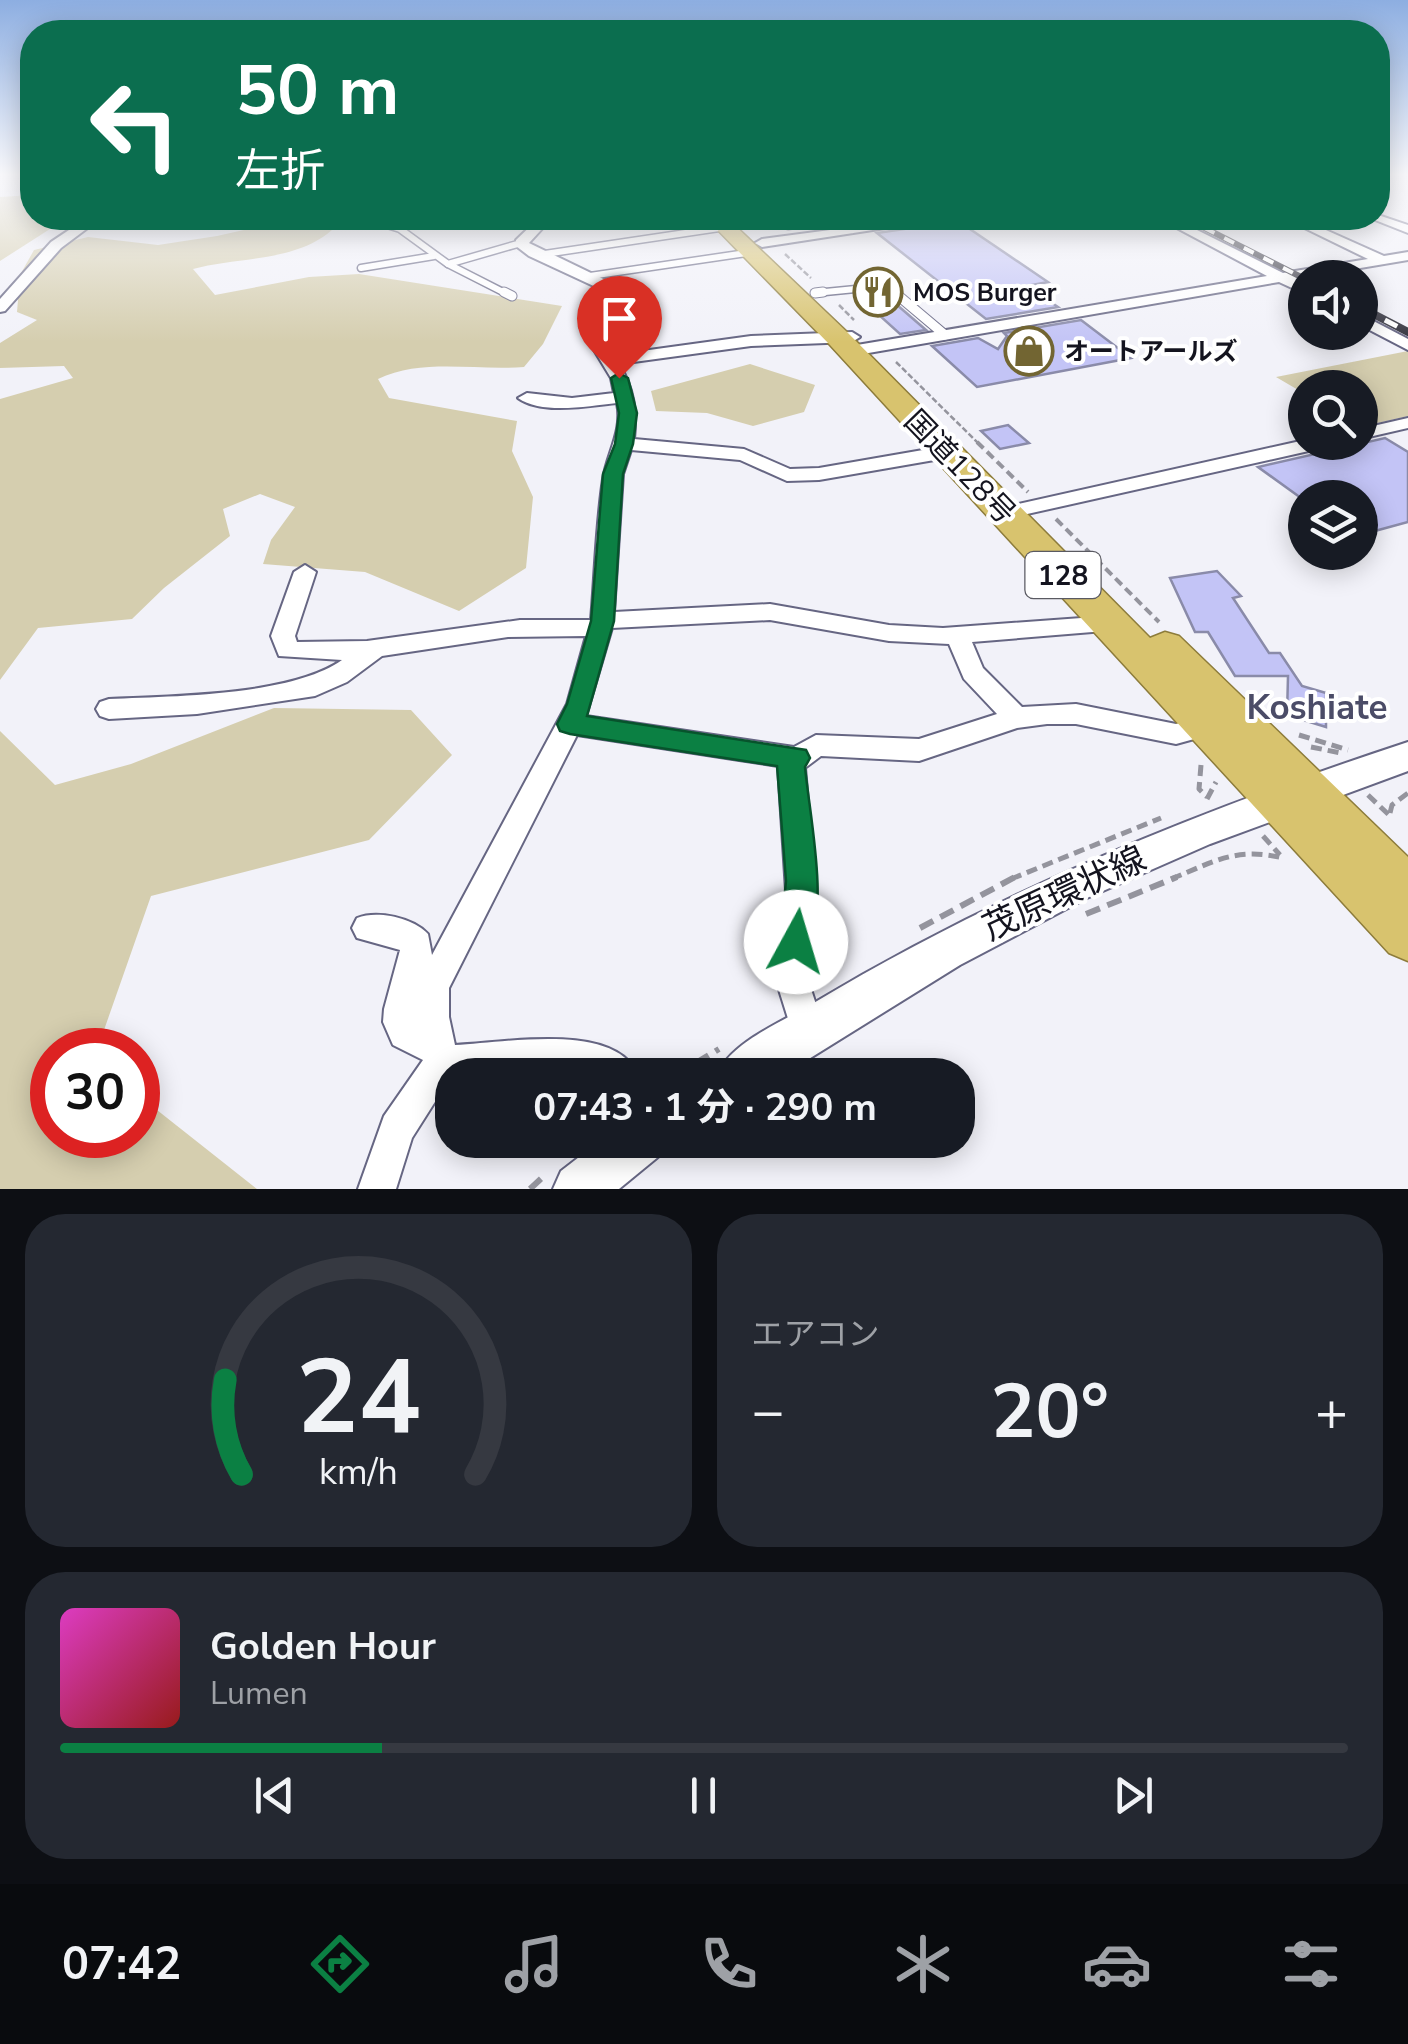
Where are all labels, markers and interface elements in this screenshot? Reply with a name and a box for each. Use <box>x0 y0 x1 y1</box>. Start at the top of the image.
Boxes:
text: 50 m <box>235 43 399 139</box>
icon: left <box>70 60 200 190</box>
text: 左折 <box>235 141 325 202</box>
map controls <box>1288 260 1378 570</box>
button: sound <box>1288 260 1378 350</box>
restaurant icon: MOS Burger <box>852 266 904 318</box>
pin <box>577 276 662 379</box>
place label: MOS Burger <box>913 276 1057 310</box>
icon: arrive <box>592 291 647 346</box>
shop icon: オートアールズ <box>1003 325 1055 377</box>
place label: オートアールズ <box>1064 335 1238 369</box>
button: search <box>1288 370 1378 460</box>
street label: 国道128号 <box>895 401 1024 533</box>
button: layers <box>1288 480 1378 570</box>
road number: 128 <box>1026 552 1100 598</box>
district label: Koshiate <box>1247 684 1387 731</box>
street label: 茂原環状線 <box>975 835 1153 952</box>
position arrow <box>744 890 848 994</box>
speed limit sign: 30 <box>30 1028 160 1158</box>
text: 07:43 · 1 分 · 290 m <box>533 1082 877 1133</box>
text: エアコン <box>752 1313 880 1356</box>
text: 24 <box>296 1327 421 1469</box>
text: 20° <box>991 1361 1109 1463</box>
text: − <box>752 1374 785 1449</box>
text: + <box>1315 1374 1348 1449</box>
text: km/h <box>319 1448 398 1497</box>
text: Golden Hour <box>210 1621 436 1672</box>
text: Lumen <box>210 1672 308 1715</box>
icon: previous <box>247 1768 302 1823</box>
icon: pause <box>676 1768 731 1823</box>
icon: next <box>1106 1768 1161 1823</box>
icon: directions <box>305 1929 375 1999</box>
icon: music <box>499 1929 569 1999</box>
icon: phone <box>694 1929 764 1999</box>
icon: climate <box>888 1929 958 1999</box>
icon: car <box>1082 1929 1152 1999</box>
icon: filters <box>1276 1929 1346 1999</box>
text: 07:42 <box>62 1934 181 1995</box>

